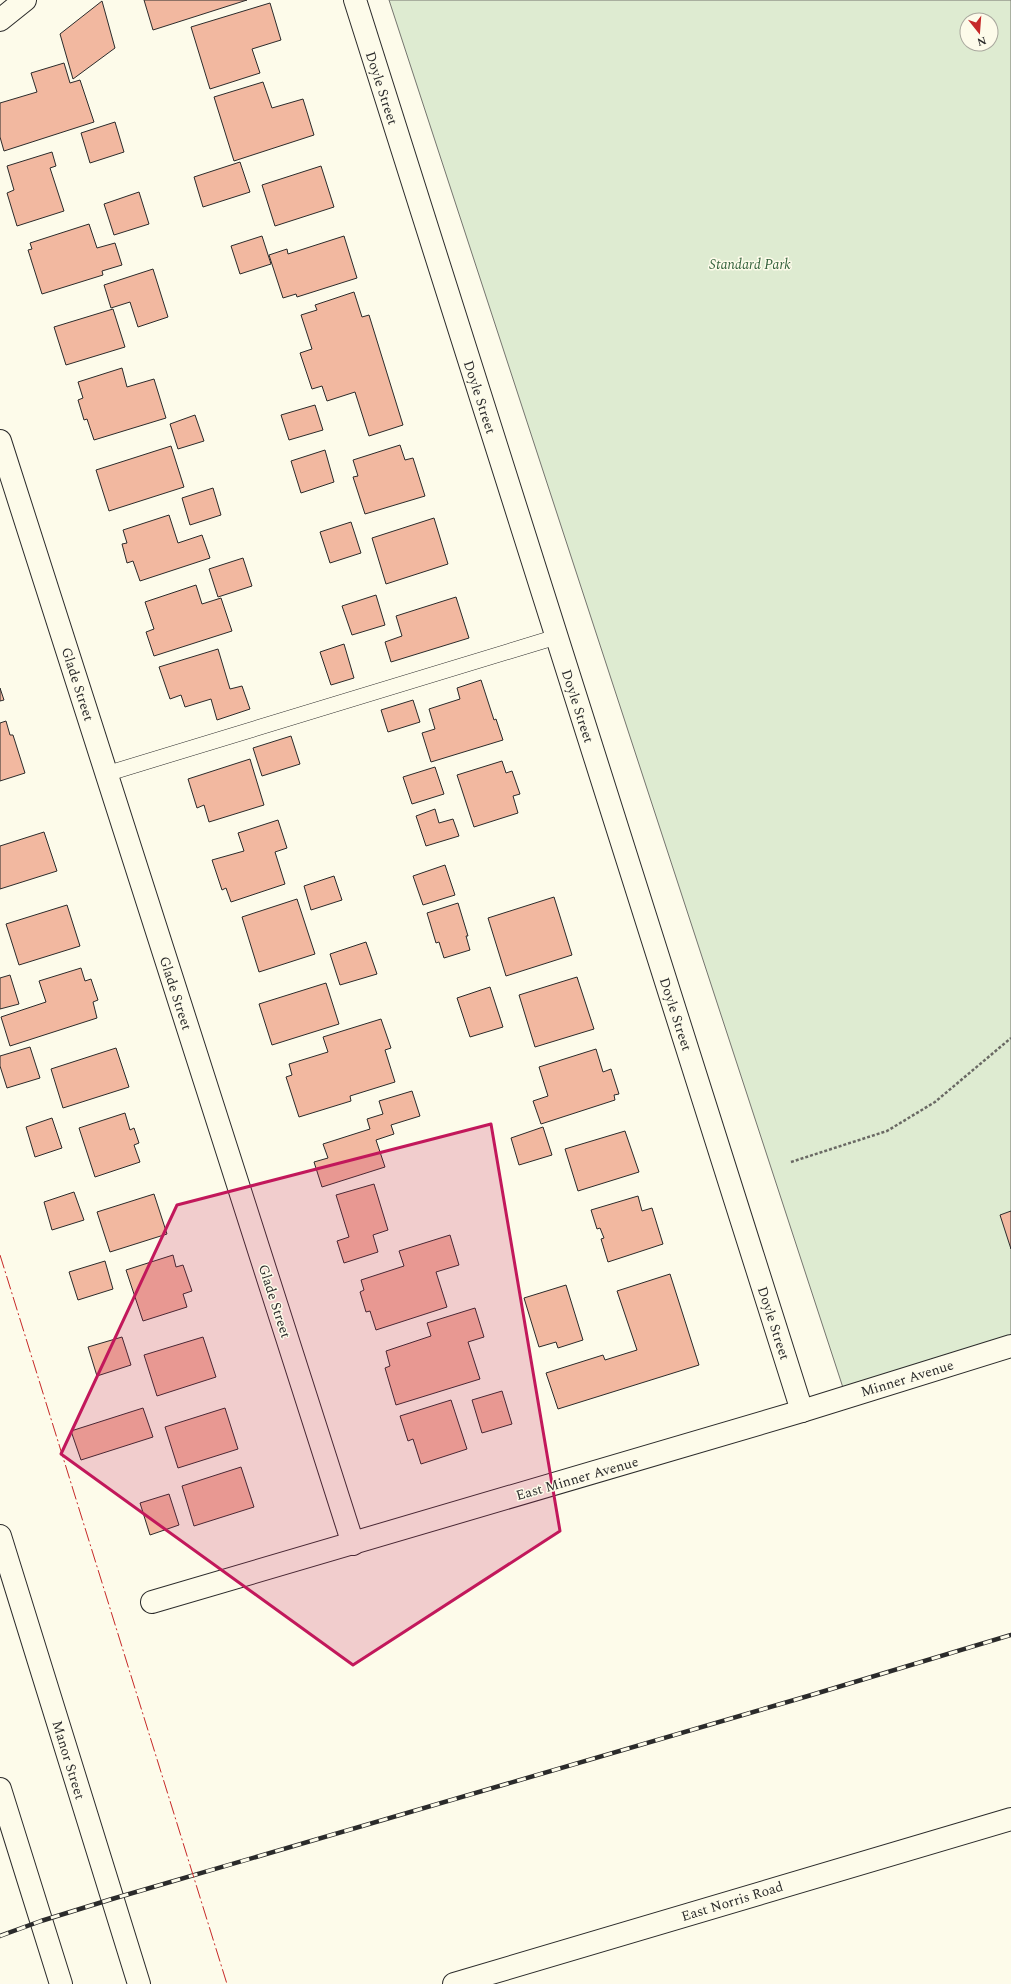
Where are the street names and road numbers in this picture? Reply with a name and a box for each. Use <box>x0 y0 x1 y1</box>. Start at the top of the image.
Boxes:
street label: Doyle Street <box>360 49 403 128</box>
street label: Doyle Street <box>458 358 501 437</box>
street label: Glade Street <box>56 645 99 724</box>
street label: Doyle Street <box>556 667 599 746</box>
street label: Glade Street <box>154 954 197 1033</box>
street label: Doyle Street <box>654 975 697 1054</box>
street label: Glade Street <box>253 1262 296 1341</box>
street label: Doyle Street <box>752 1284 795 1363</box>
street label: Minner Avenue <box>858 1354 956 1403</box>
street label: East Minner Avenue <box>513 1451 641 1506</box>
street label: Manor Street <box>47 1718 91 1802</box>
street label: East Norris Road <box>679 1876 786 1927</box>

